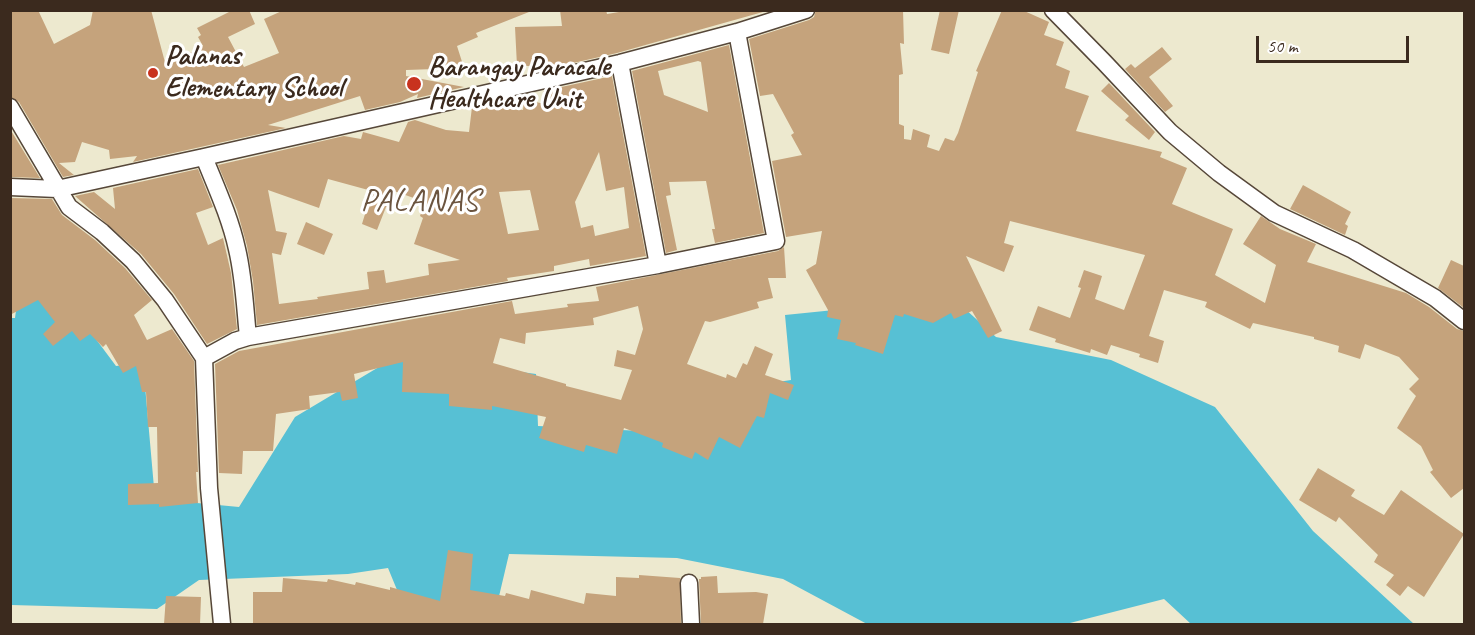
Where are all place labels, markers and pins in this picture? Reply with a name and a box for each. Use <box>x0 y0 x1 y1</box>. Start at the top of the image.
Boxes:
place label: Palanas Elementary School <box>165 40 343 106</box>
place label: Barangay Paracale Healthcare Unit <box>428 51 610 117</box>
marker: Palanas Elementary School <box>146 66 160 80</box>
marker: Barangay Paracale Healthcare Unit <box>405 75 423 93</box>

